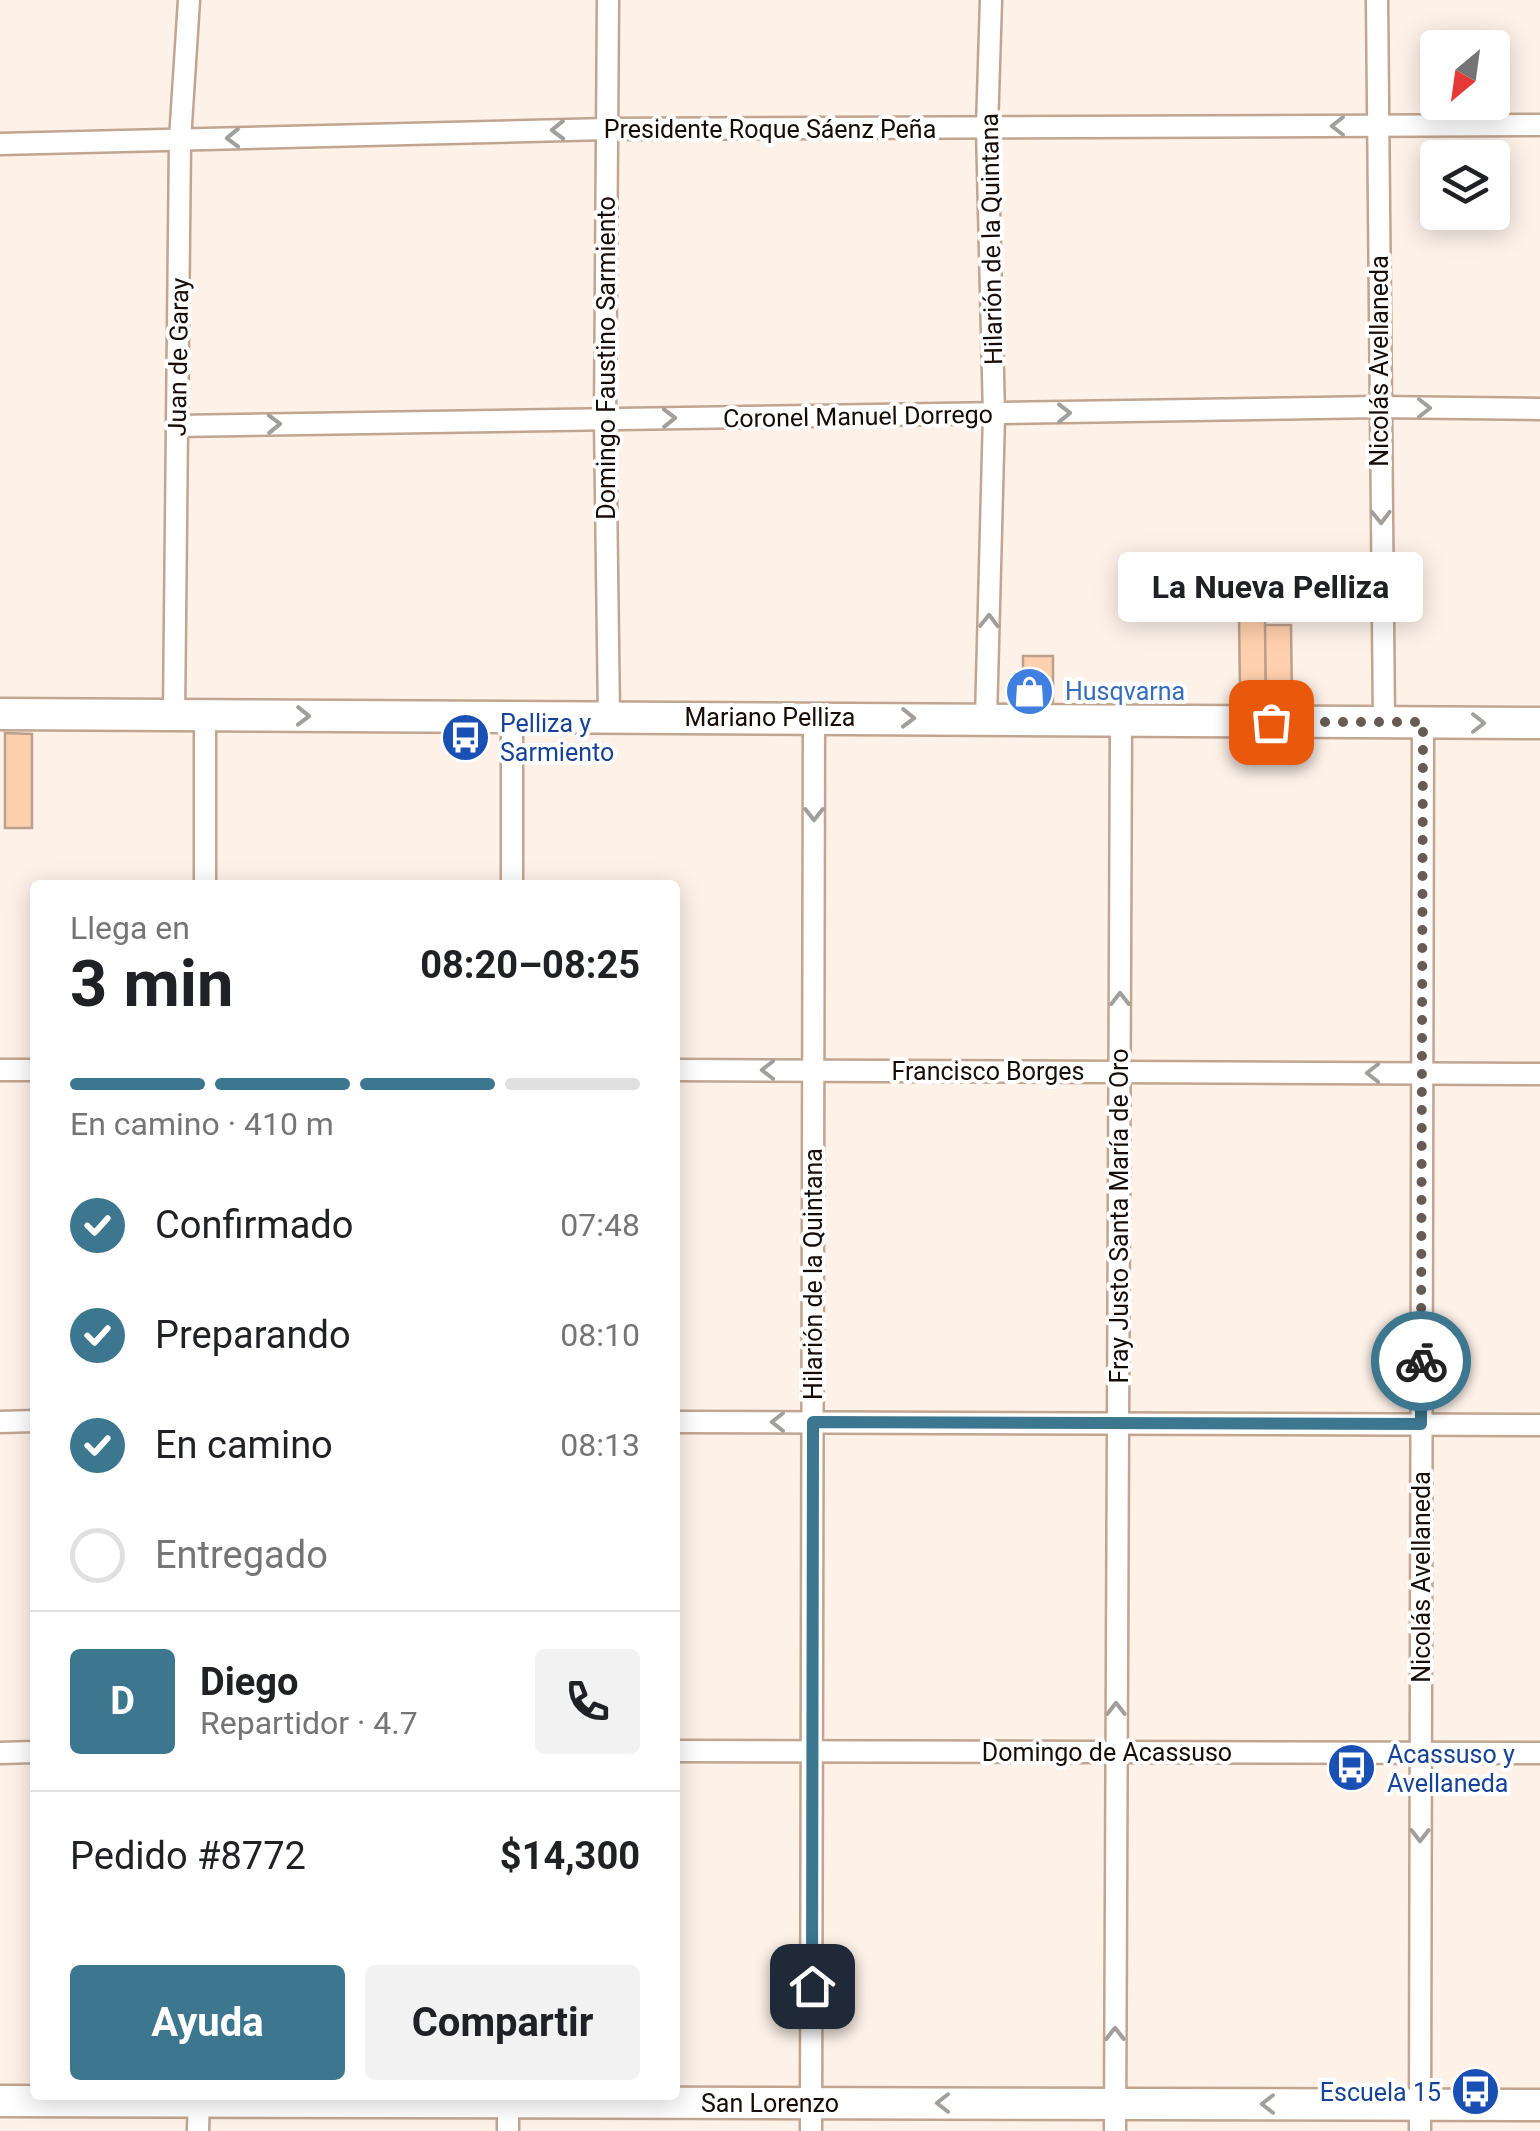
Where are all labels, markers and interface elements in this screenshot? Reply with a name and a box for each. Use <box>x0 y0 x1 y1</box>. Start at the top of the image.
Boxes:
north arrow <box>1420 30 1510 120</box>
map controls <box>1420 30 1510 230</box>
street label: Hilarión de la Quintana <box>975 113 1008 365</box>
street label: Presidente Roque Sáenz Peña <box>604 115 936 144</box>
one-way arrow <box>1329 115 1344 137</box>
one-way arrow <box>549 120 565 141</box>
one-way arrow <box>224 128 240 149</box>
button: layers <box>1420 140 1510 230</box>
street label: Domingo Faustino Sarmiento <box>592 196 621 520</box>
street label: Nicolás Avellaneda <box>1365 255 1394 467</box>
street label: Juan de Garay <box>163 277 194 437</box>
one-way arrow <box>1416 397 1432 418</box>
street label: Coronel Manuel Dorrego <box>723 400 993 433</box>
one-way arrow <box>1056 403 1072 424</box>
one-way arrow <box>662 407 677 429</box>
one-way arrow <box>267 414 283 435</box>
one-way arrow <box>1370 510 1391 526</box>
callout: La Nueva Pelliza <box>1118 552 1424 622</box>
text: La Nueva Pelliza <box>1152 568 1389 606</box>
one-way arrow <box>978 613 999 629</box>
shop icon: Husqvarna <box>1004 665 1056 717</box>
place label: Husqvarna <box>1065 677 1185 706</box>
pin <box>1229 680 1314 765</box>
icon: bag <box>1244 695 1299 750</box>
street label: Mariano Pelliza <box>685 703 855 732</box>
one-way arrow <box>295 705 311 726</box>
one-way arrow <box>900 707 916 729</box>
place label: Pelliza y Sarmiento <box>500 709 614 767</box>
bus stop icon: Pelliza y Sarmiento <box>439 711 491 763</box>
one-way arrow <box>1470 712 1486 734</box>
one-way arrow <box>803 806 825 822</box>
text: Llega en <box>70 909 190 947</box>
text: 08:20–08:25 <box>420 943 640 987</box>
text: 3 min <box>70 946 233 1022</box>
one-way arrow <box>1109 990 1131 1006</box>
street label: Fray Justo Santa María de Oro <box>1105 1048 1134 1384</box>
street label: Francisco Borges <box>892 1057 1084 1086</box>
one-way arrow <box>759 1059 774 1081</box>
one-way arrow <box>1364 1062 1380 1084</box>
text: En camino · 410 m <box>70 1105 334 1143</box>
street label: Hilarión de la Quintana <box>799 1148 828 1400</box>
icon: check <box>70 1198 125 1253</box>
text: Confirmado <box>155 1203 353 1247</box>
text: 07:48 <box>560 1206 640 1244</box>
icon: check <box>70 1308 125 1363</box>
courier <box>1371 1311 1471 1411</box>
text: Preparando <box>155 1313 351 1357</box>
text: 08:10 <box>560 1316 640 1354</box>
icon: bike <box>1394 1334 1449 1389</box>
one-way arrow <box>769 1411 784 1433</box>
icon: check <box>70 1418 125 1473</box>
text: En camino <box>155 1423 333 1467</box>
text: 08:13 <box>560 1426 640 1464</box>
street label: Nicolás Avellaneda <box>1407 1471 1436 1683</box>
text: Entregado <box>155 1533 328 1577</box>
button: phone <box>535 1649 640 1754</box>
text: Diego <box>200 1660 298 1704</box>
text: D <box>110 1679 135 1723</box>
one-way arrow <box>1105 1700 1127 1716</box>
text: Repartidor · 4.7 <box>200 1704 418 1742</box>
street label: Domingo de Acassuso <box>982 1738 1232 1767</box>
place label: Acassuso y Avellaneda <box>1387 1740 1515 1798</box>
bus stop icon: Acassuso y Avellaneda <box>1326 1742 1378 1794</box>
one-way arrow <box>1409 1828 1431 1843</box>
text: Pedido #8772 <box>70 1834 306 1878</box>
text: $14,300 <box>500 1834 640 1878</box>
pin <box>770 1944 855 2029</box>
icon: home <box>785 1959 840 2014</box>
button: Ayuda <box>70 1965 345 2080</box>
button: Compartir <box>365 1965 640 2080</box>
one-way arrow <box>1104 2025 1126 2040</box>
bus stop icon: Escuela 15 <box>1450 2066 1502 2118</box>
place label: Escuela 15 <box>1320 2078 1441 2107</box>
street label: San Lorenzo <box>701 2089 839 2118</box>
one-way arrow <box>934 2092 950 2114</box>
one-way arrow <box>1259 2093 1274 2115</box>

